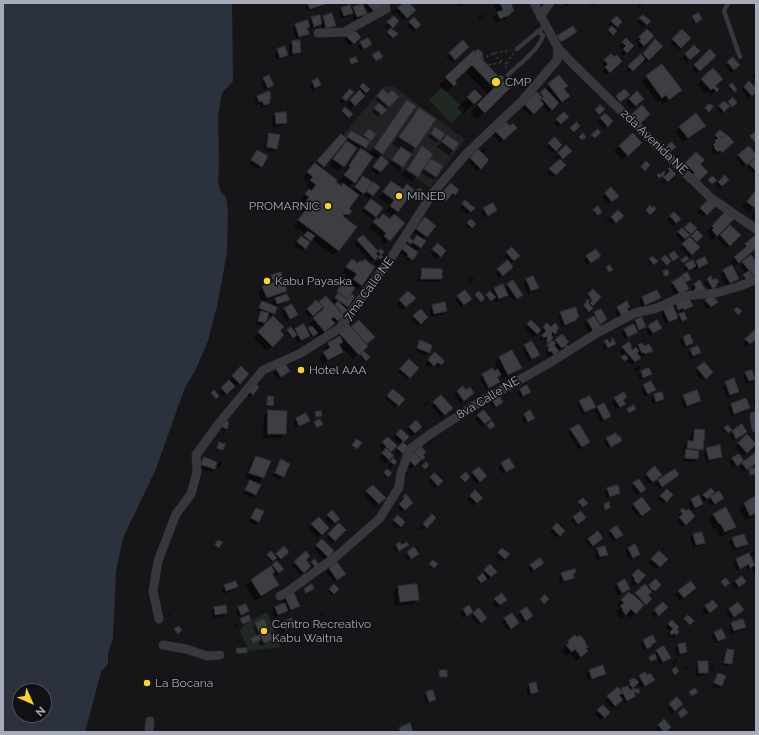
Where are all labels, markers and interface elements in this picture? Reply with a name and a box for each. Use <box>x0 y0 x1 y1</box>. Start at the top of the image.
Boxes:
place label: CMP <box>505 75 531 89</box>
marker: CMP <box>490 76 502 88</box>
street label: 2da Avenida NE <box>618 106 690 178</box>
place label: MINED <box>407 189 446 203</box>
marker: MINED <box>394 191 404 201</box>
place label: PROMARNIC <box>249 199 320 213</box>
marker: PROMARNIC <box>323 201 333 211</box>
street label: 7ma Calle NE <box>341 254 397 324</box>
place label: Kabu Payaska <box>275 274 352 288</box>
marker: Kabu Payaska <box>262 276 272 286</box>
place label: Hotel AAA <box>309 363 366 377</box>
marker: Hotel AAA <box>296 365 306 375</box>
street label: 8va Calle NE <box>454 374 522 422</box>
place label: Centro Recreativo Kabu Waitna <box>272 617 371 645</box>
marker: Centro Recreativo Kabu Waitna <box>259 626 269 636</box>
place label: La Bocana <box>155 676 213 690</box>
marker: La Bocana <box>142 678 152 688</box>
north arrow <box>12 683 52 723</box>
text: N <box>33 704 48 719</box>

